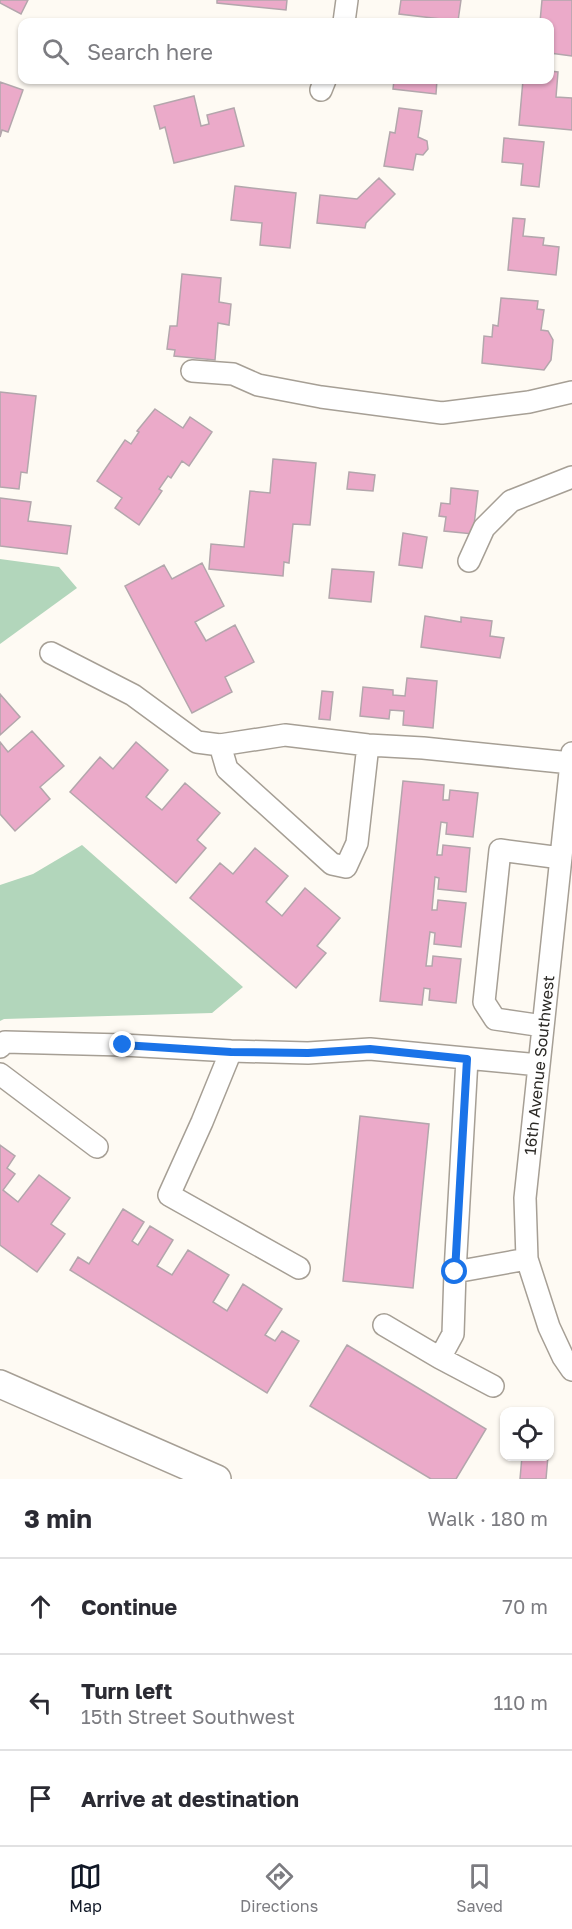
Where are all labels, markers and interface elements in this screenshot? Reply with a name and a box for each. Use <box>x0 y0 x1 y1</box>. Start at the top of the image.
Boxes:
search box <box>18 18 554 84</box>
icon: search <box>39 35 72 68</box>
text: Search here <box>87 38 213 65</box>
street label: 16th Avenue Southwest <box>520 974 558 1156</box>
route end <box>109 1031 135 1057</box>
route start <box>441 1258 467 1284</box>
map controls <box>500 1407 554 1461</box>
button: locate <box>500 1407 554 1461</box>
text: 3 min <box>24 1503 92 1534</box>
text: Walk · 180 m <box>428 1506 548 1530</box>
icon: ahead <box>24 1590 57 1623</box>
text: Continue <box>81 1593 177 1620</box>
text: 70 m <box>502 1594 548 1618</box>
text: Turn left <box>81 1677 172 1704</box>
icon: left <box>24 1686 57 1719</box>
text: 110 m <box>494 1690 548 1714</box>
text: 15th Street Southwest <box>81 1704 295 1728</box>
icon: arrive <box>24 1782 57 1815</box>
text: Arrive at destination <box>81 1785 299 1812</box>
tab: Map <box>69 1860 102 1916</box>
tab: Directions <box>240 1860 318 1916</box>
tab: Saved <box>456 1860 503 1916</box>

